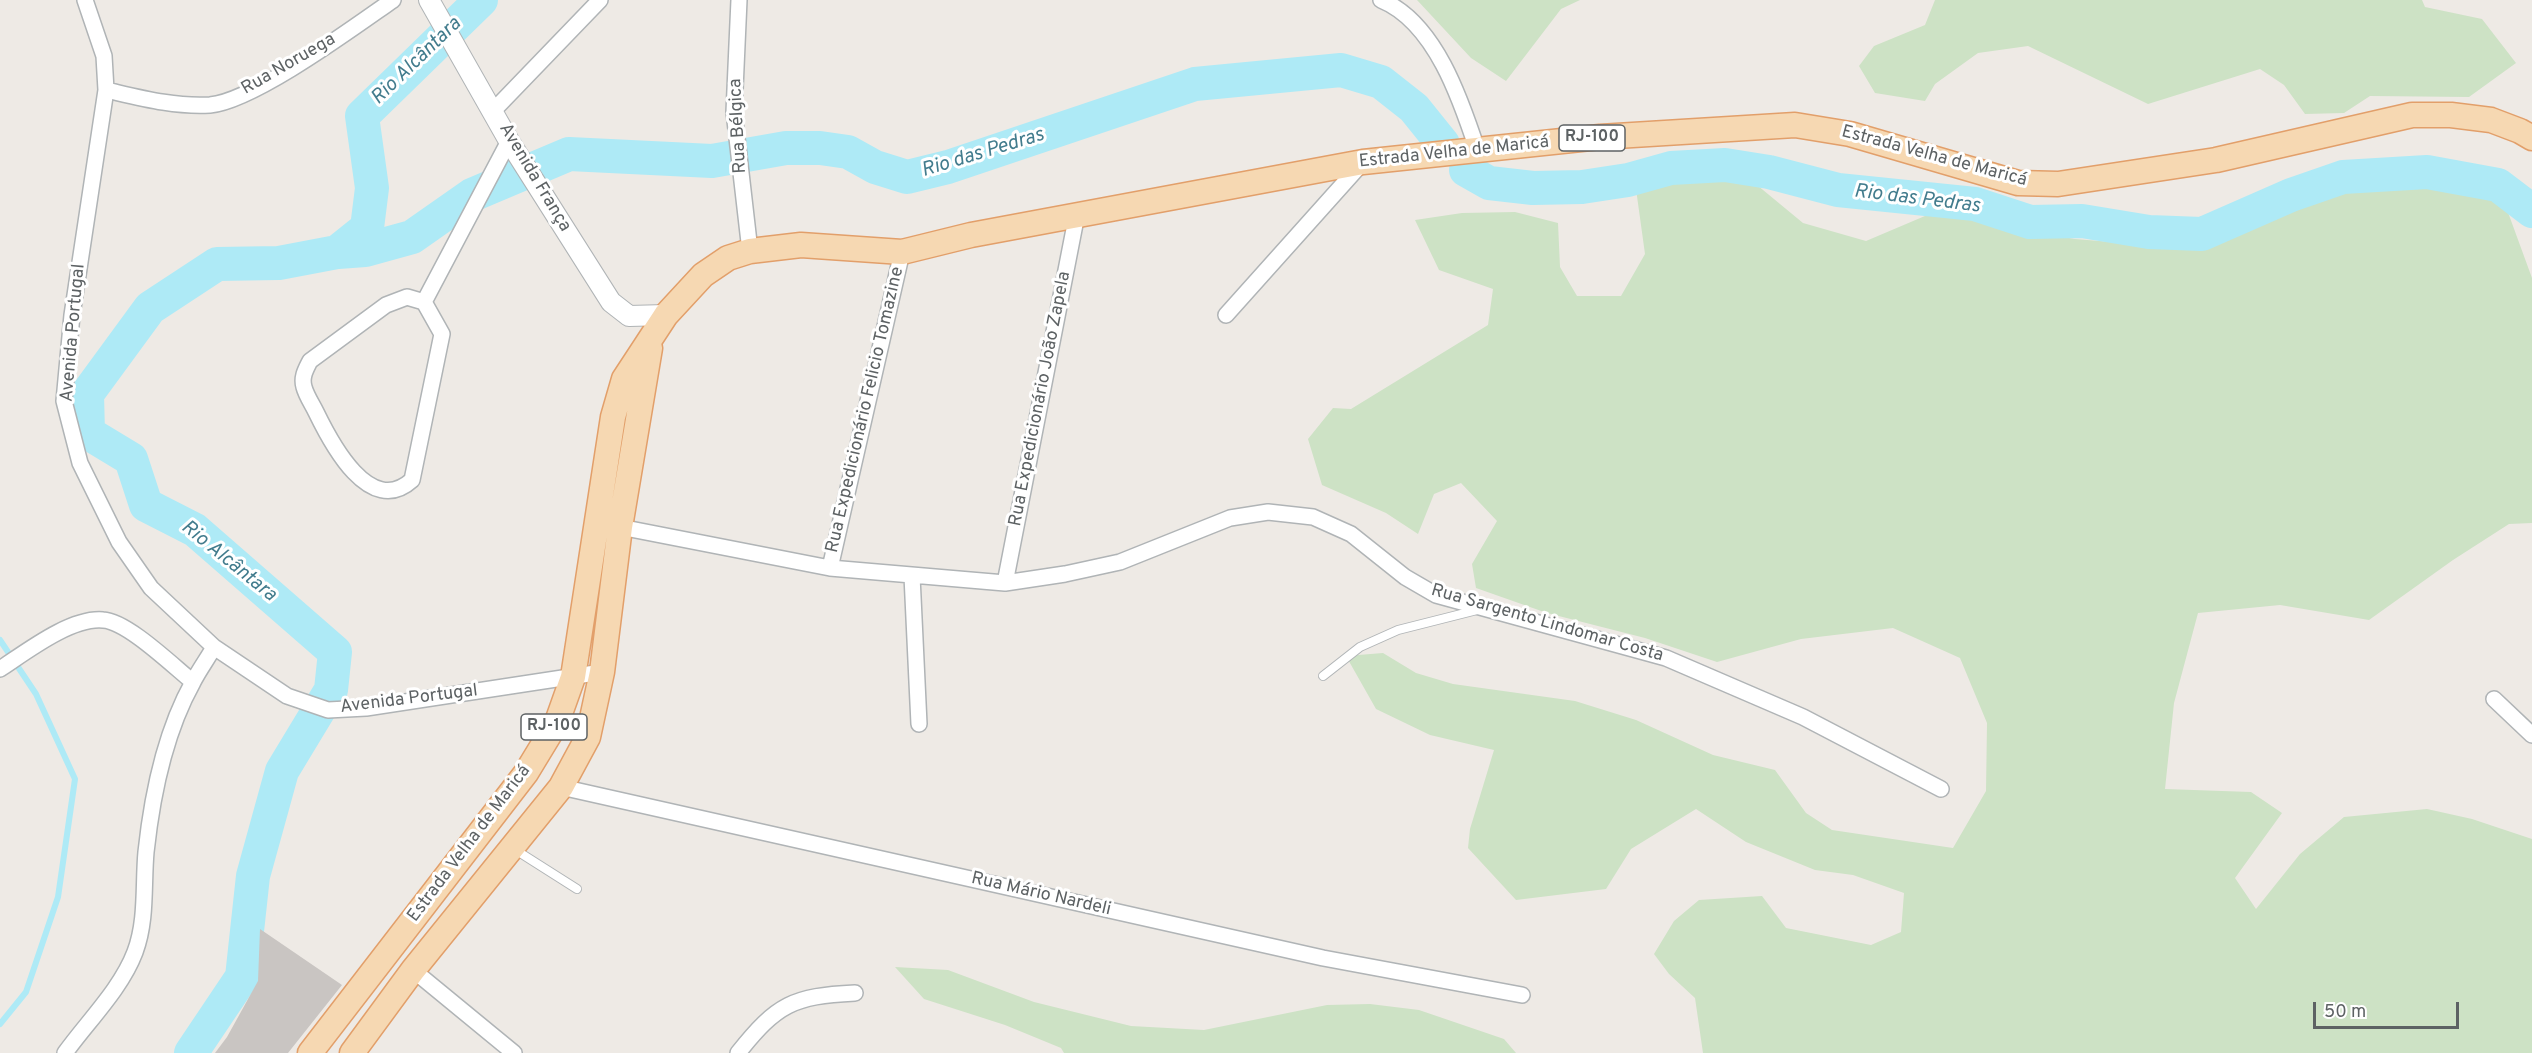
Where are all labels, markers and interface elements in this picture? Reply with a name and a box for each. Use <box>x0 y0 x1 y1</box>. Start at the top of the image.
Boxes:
water label: Rio Alcântara <box>367 13 467 111</box>
street label: Rua Noruega <box>238 29 340 101</box>
street label: Rua Bélgica <box>726 78 752 174</box>
street label: Avenida França <box>493 120 575 236</box>
street label: Estrada Velha de Maricá <box>1839 122 2029 192</box>
water label: Rio das Pedras <box>919 124 1047 184</box>
road number: RJ-100 <box>1559 125 1625 151</box>
street label: Estrada Velha de Maricá <box>1358 132 1550 174</box>
water label: Rio das Pedras <box>1853 180 1981 220</box>
street label: Avenida Portugal <box>57 263 91 403</box>
street label: Rua Expedicionário Felicio Tomazine <box>823 265 909 555</box>
street label: Rua Expedicionário João Zapela <box>1006 270 1076 528</box>
water label: Rio Alcântara <box>175 516 281 608</box>
street label: Rua Sargento Lindomar Costa <box>1428 580 1666 668</box>
street label: Avenida Portugal <box>339 681 479 719</box>
road number: RJ-100 <box>521 714 587 740</box>
street label: Estrada Velha de Maricá <box>404 761 536 927</box>
street label: Rua Mário Nardeli <box>969 868 1113 922</box>
scale bar <box>2316 990 2462 1028</box>
text: 50 m <box>2324 1001 2366 1024</box>

